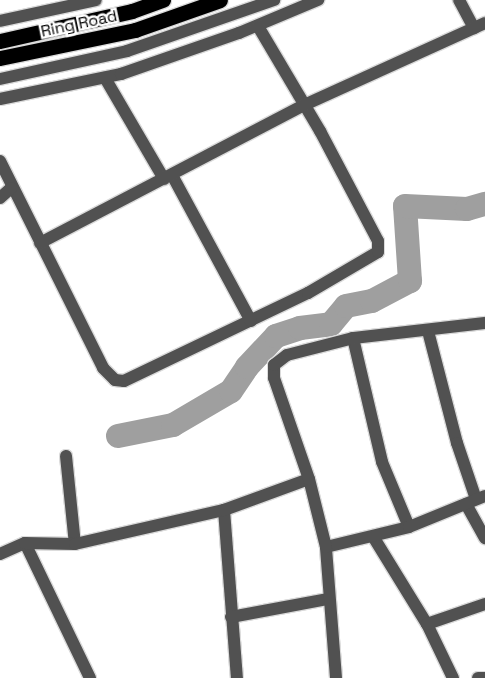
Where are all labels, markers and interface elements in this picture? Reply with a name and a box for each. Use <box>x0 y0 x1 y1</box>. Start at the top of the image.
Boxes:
street label: Ring Road <box>39 7 119 41</box>

